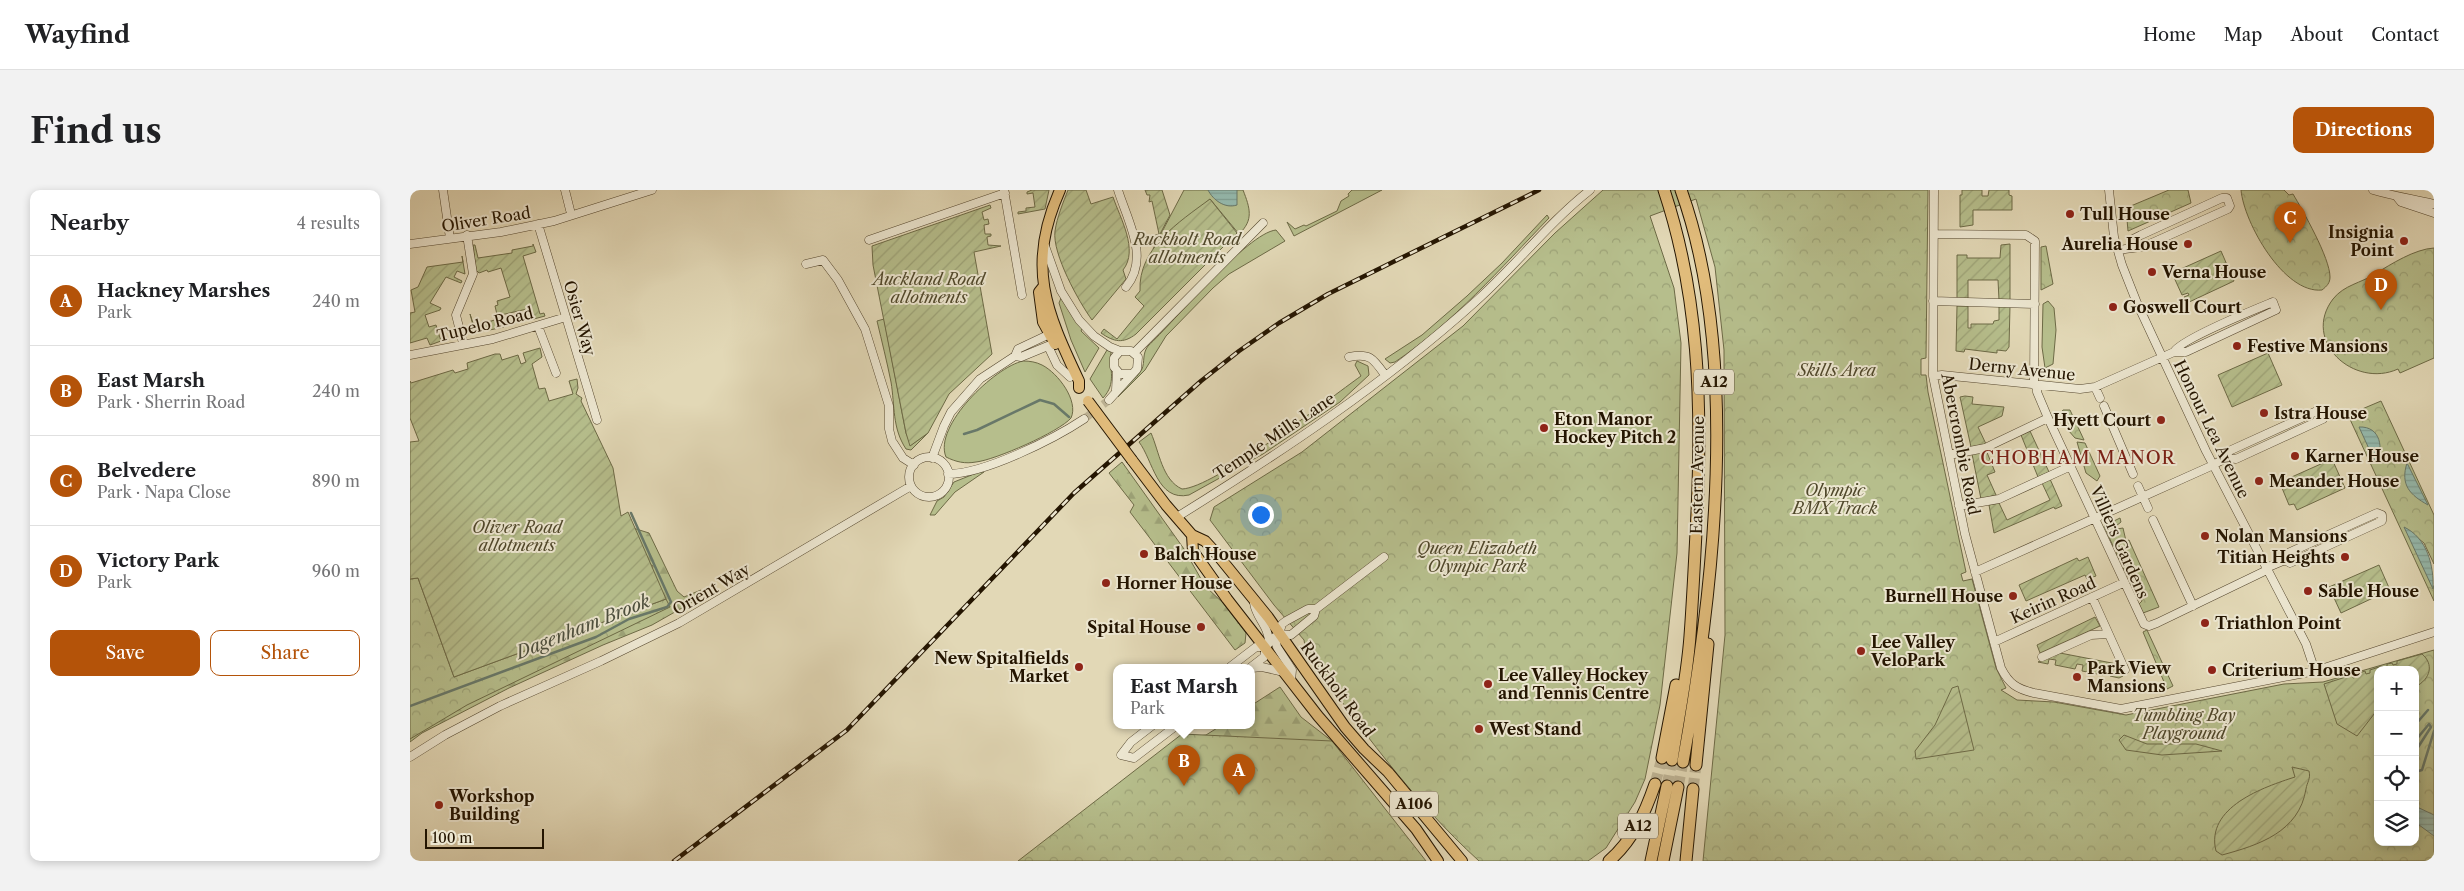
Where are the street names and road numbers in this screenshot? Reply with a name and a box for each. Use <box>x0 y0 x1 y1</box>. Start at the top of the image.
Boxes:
street label: Oliver Road <box>440 202 532 236</box>
street label: Osier Way <box>560 278 601 359</box>
street label: Tupelo Road <box>435 302 535 346</box>
street label: Derny Avenue <box>1968 353 2076 385</box>
street label: Honour Lea Avenue <box>2170 356 2254 502</box>
road number: A12 <box>1694 370 1734 394</box>
street label: Abercrombie Road <box>1937 370 1985 517</box>
street label: Temple Mills Lane <box>1210 388 1338 484</box>
street label: Eastern Avenue <box>1686 416 1708 534</box>
street label: Villiers Gardens <box>2086 482 2154 601</box>
street label: Orient Way <box>669 558 754 619</box>
street label: Keirin Road <box>2007 572 2099 628</box>
street label: Ruckholt Road <box>1297 637 1380 741</box>
road number: A106 <box>1390 792 1438 816</box>
road number: A12 <box>1618 814 1658 838</box>

